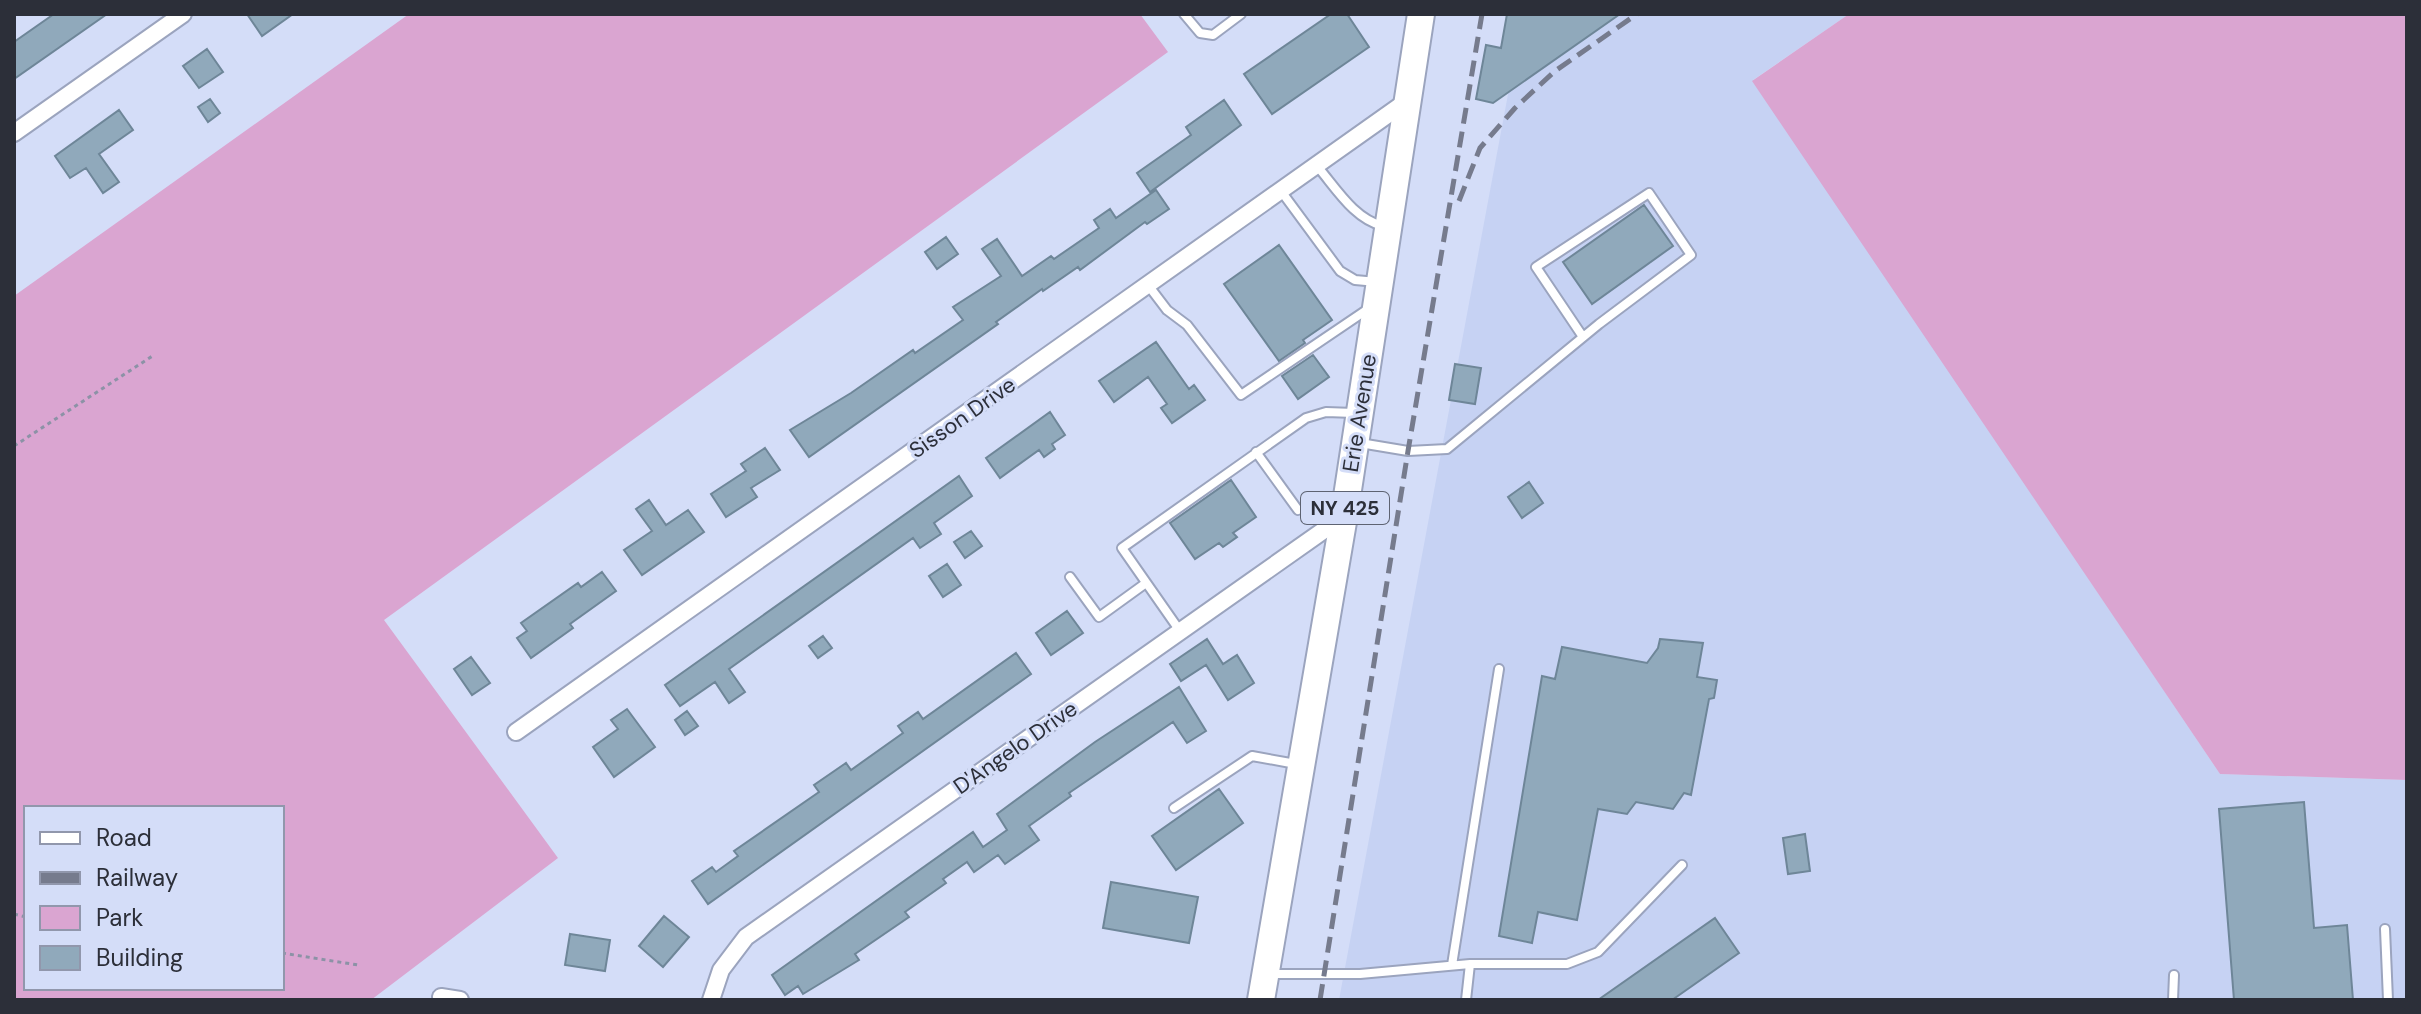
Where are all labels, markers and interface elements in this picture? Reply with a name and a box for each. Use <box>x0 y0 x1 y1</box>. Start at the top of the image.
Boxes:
street label: Erie Avenue <box>1336 352 1383 474</box>
street label: Sisson Drive <box>903 370 1021 465</box>
road number: NY 425 <box>1301 492 1389 524</box>
street label: D'Angelo Drive <box>948 694 1083 801</box>
legend <box>24 806 284 990</box>
text: Road <box>96 822 152 853</box>
text: Railway <box>96 862 178 893</box>
text: Park <box>96 902 143 933</box>
text: Building <box>96 942 183 973</box>

